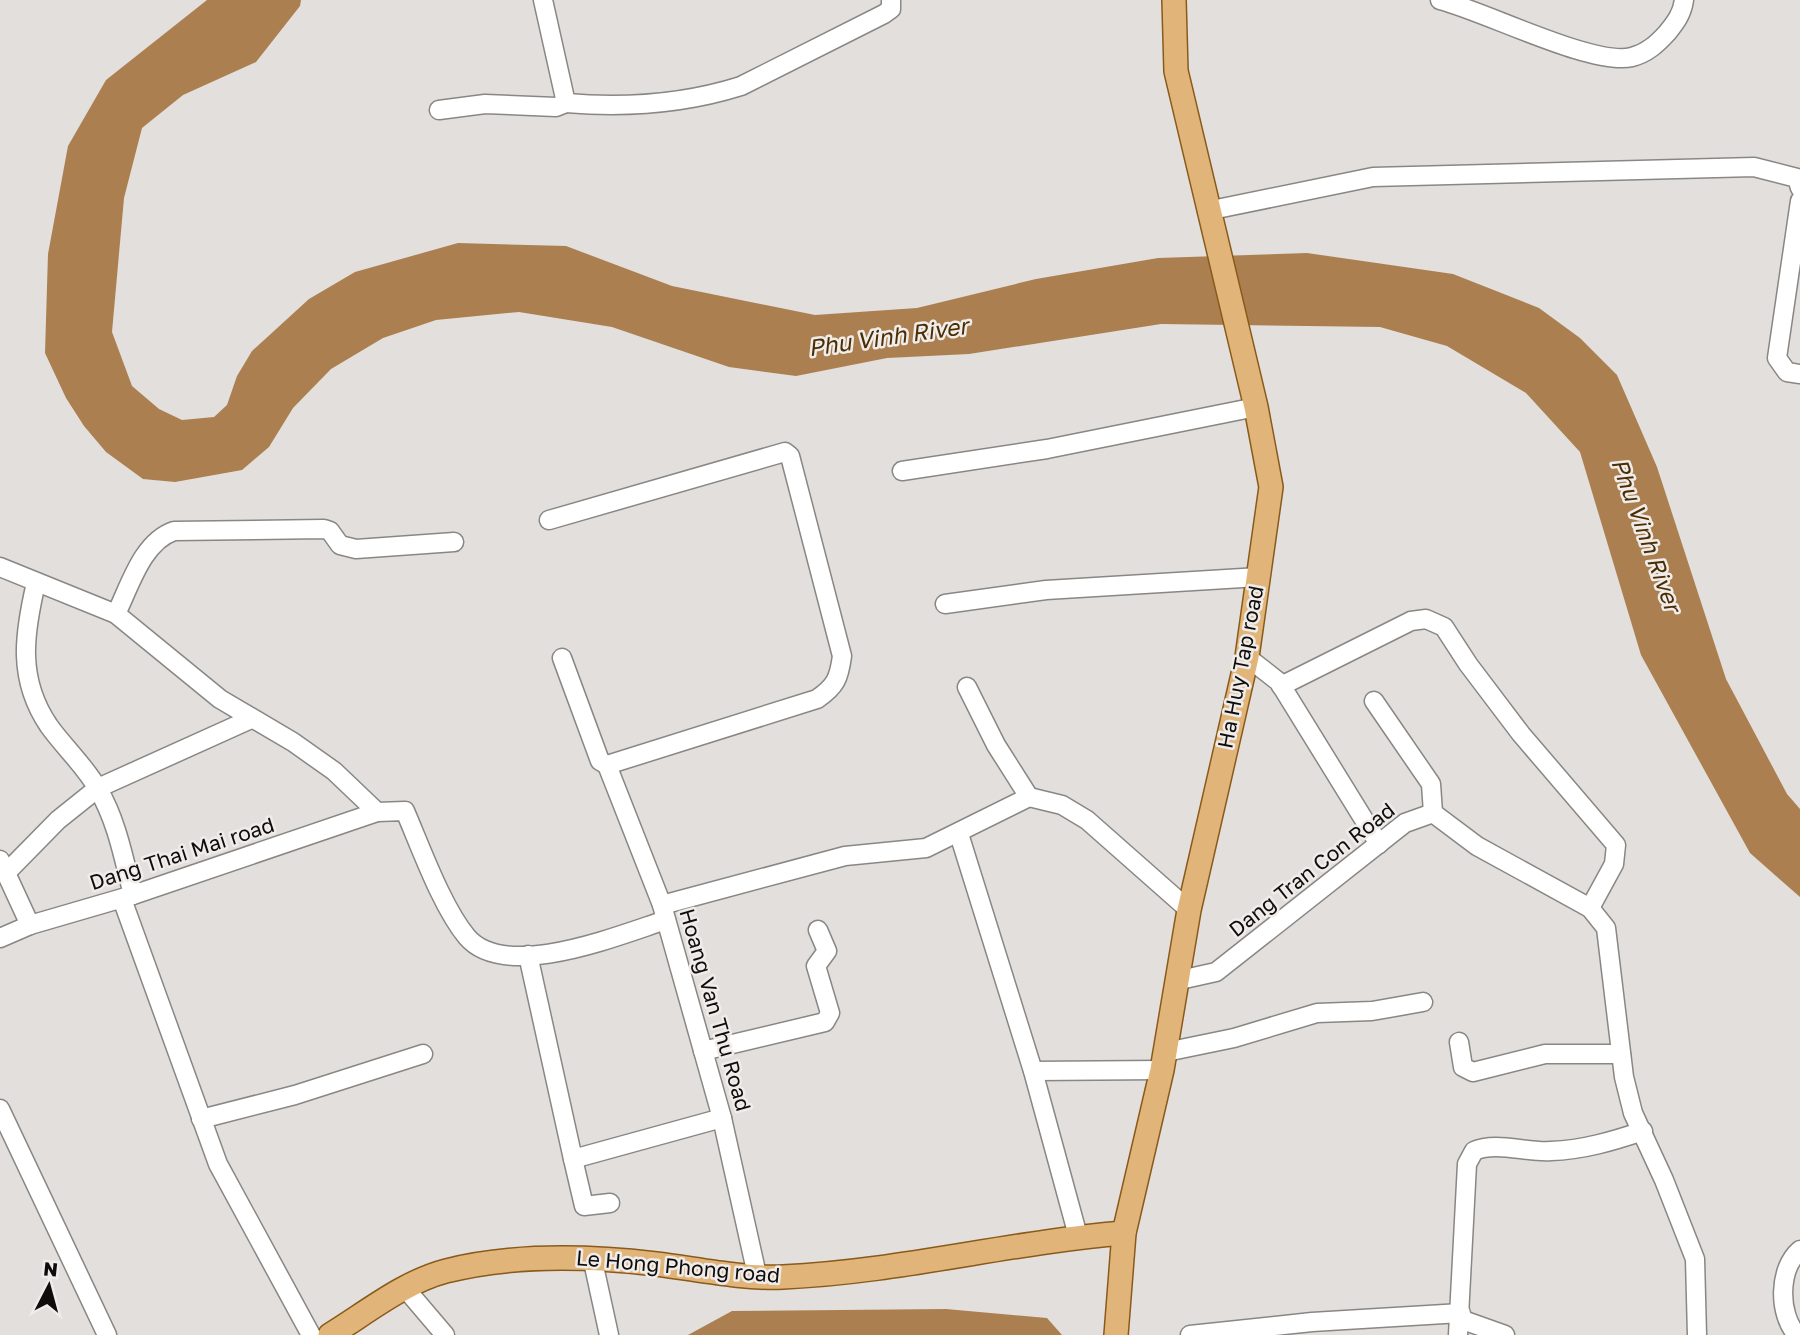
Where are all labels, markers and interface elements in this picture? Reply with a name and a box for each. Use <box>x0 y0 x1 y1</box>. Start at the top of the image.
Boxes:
water label: Phu Vinh River <box>806 311 973 361</box>
water label: Phu Vinh River <box>1606 454 1689 618</box>
street label: Ha Huy Tap road <box>1211 583 1269 750</box>
street label: Dang Tran Con Road <box>1223 796 1399 942</box>
street label: Dang Thai Mai road <box>86 811 277 895</box>
street label: Hoang Van Thu Road <box>675 905 757 1114</box>
street label: Le Hong Phong road <box>575 1244 781 1288</box>
north arrow <box>14 1251 84 1321</box>
text: N <box>42 1256 59 1281</box>

